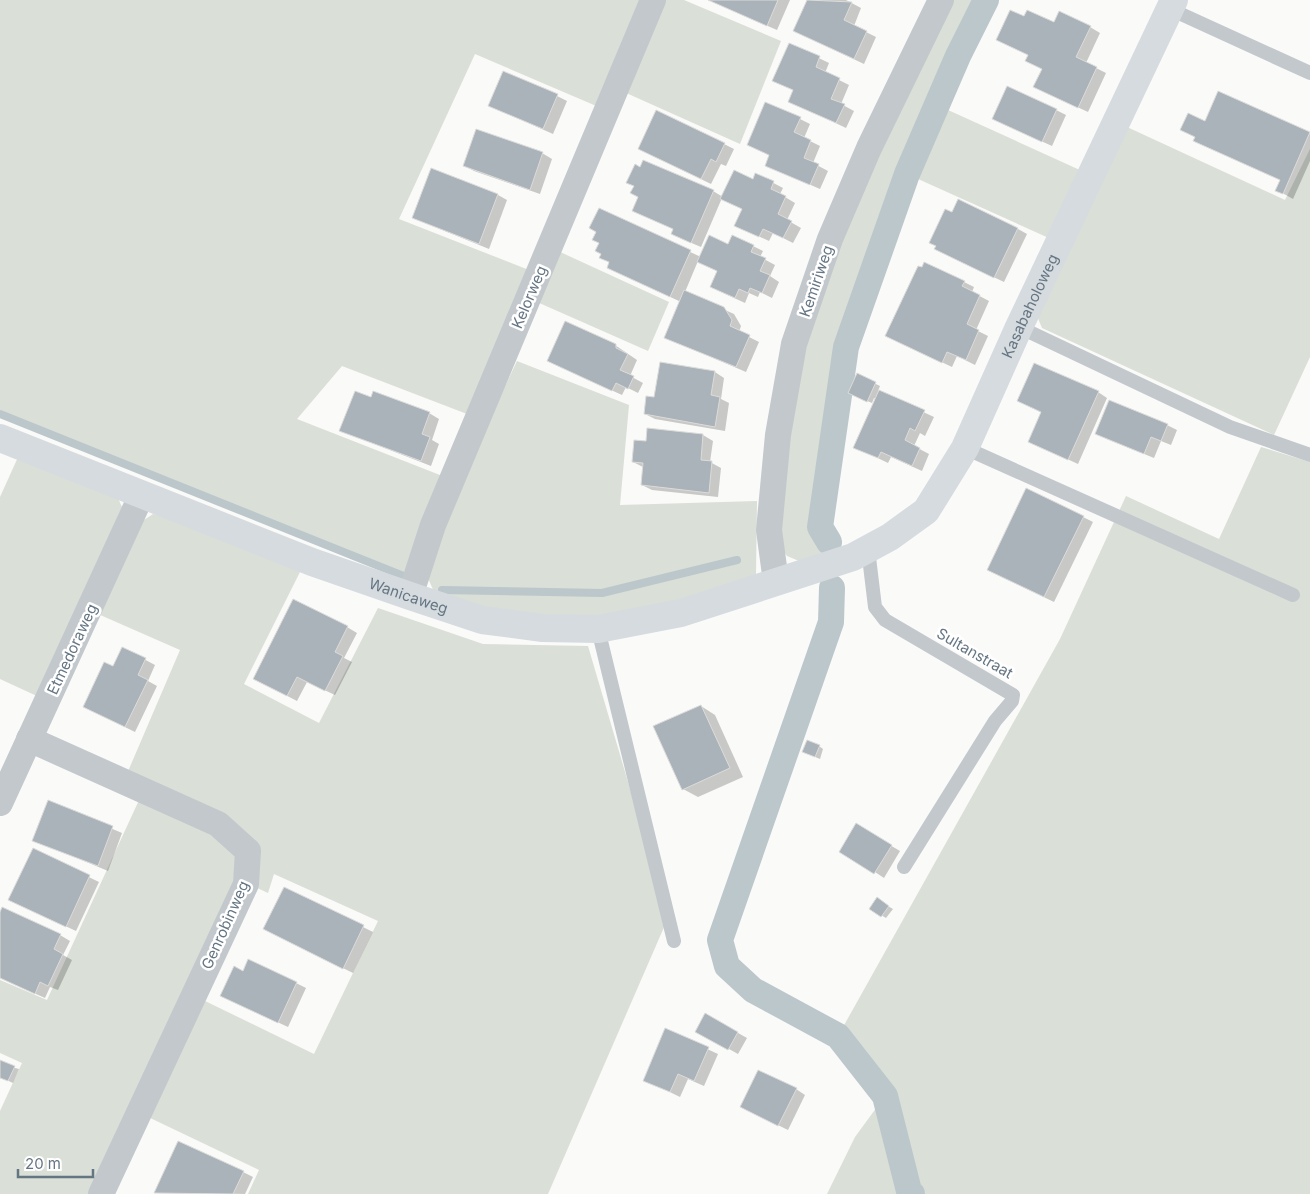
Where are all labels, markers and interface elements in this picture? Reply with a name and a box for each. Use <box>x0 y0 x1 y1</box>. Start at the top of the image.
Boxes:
street label: Kemiriweg <box>795 243 837 319</box>
street label: Kasabaholoweg <box>997 251 1062 361</box>
street label: Kelorweg <box>507 263 551 331</box>
street label: Wanicaweg <box>367 573 451 618</box>
street label: Etmedoraweg <box>43 601 101 697</box>
street label: Sultanstraat <box>934 624 1017 682</box>
street label: Genrobinweg <box>197 878 253 972</box>
scale bar <box>18 1146 92 1178</box>
text: 20 m <box>25 1154 61 1173</box>

